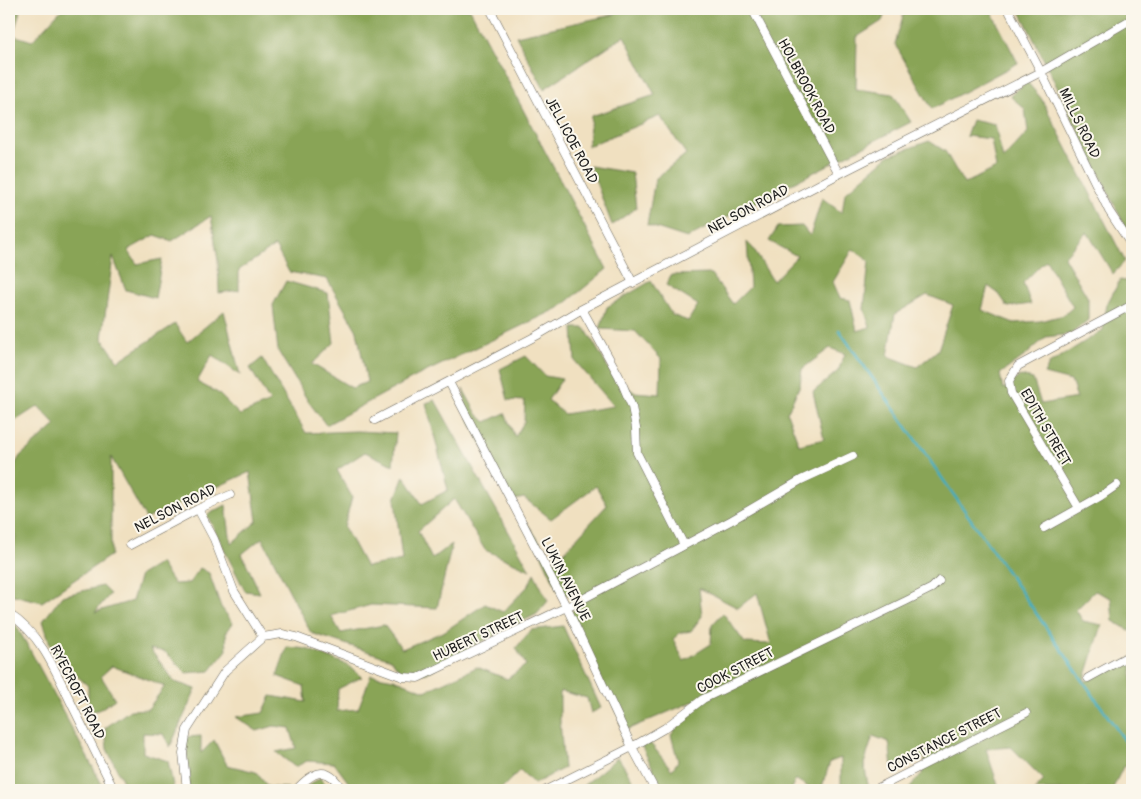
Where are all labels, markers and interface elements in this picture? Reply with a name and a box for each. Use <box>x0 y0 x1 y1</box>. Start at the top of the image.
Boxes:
street label: HOLBROOK ROAD <box>774 36 839 137</box>
street label: MILLS ROAD <box>1055 85 1104 161</box>
street label: JELLICOE ROAD <box>542 94 602 187</box>
street label: NELSON ROAD <box>705 181 792 238</box>
street label: EDITH STREET <box>1017 386 1075 469</box>
street label: NELSON ROAD <box>132 481 219 536</box>
street label: LUKIN AVENUE <box>537 535 594 624</box>
street label: HUBERT STREET <box>430 608 527 665</box>
street label: RYECROFT ROAD <box>47 642 109 742</box>
street label: COOK STREET <box>694 644 777 697</box>
street label: CONSTANCE STREET <box>884 704 1004 777</box>

